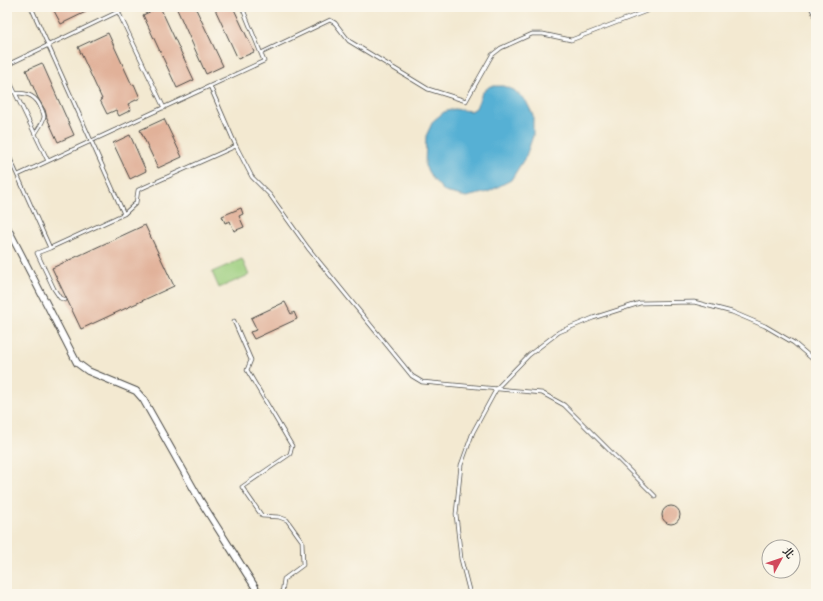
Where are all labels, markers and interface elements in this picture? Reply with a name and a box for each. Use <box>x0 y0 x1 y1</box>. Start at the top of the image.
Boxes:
north arrow <box>761 539 801 579</box>
text: 北 <box>779 545 797 562</box>

